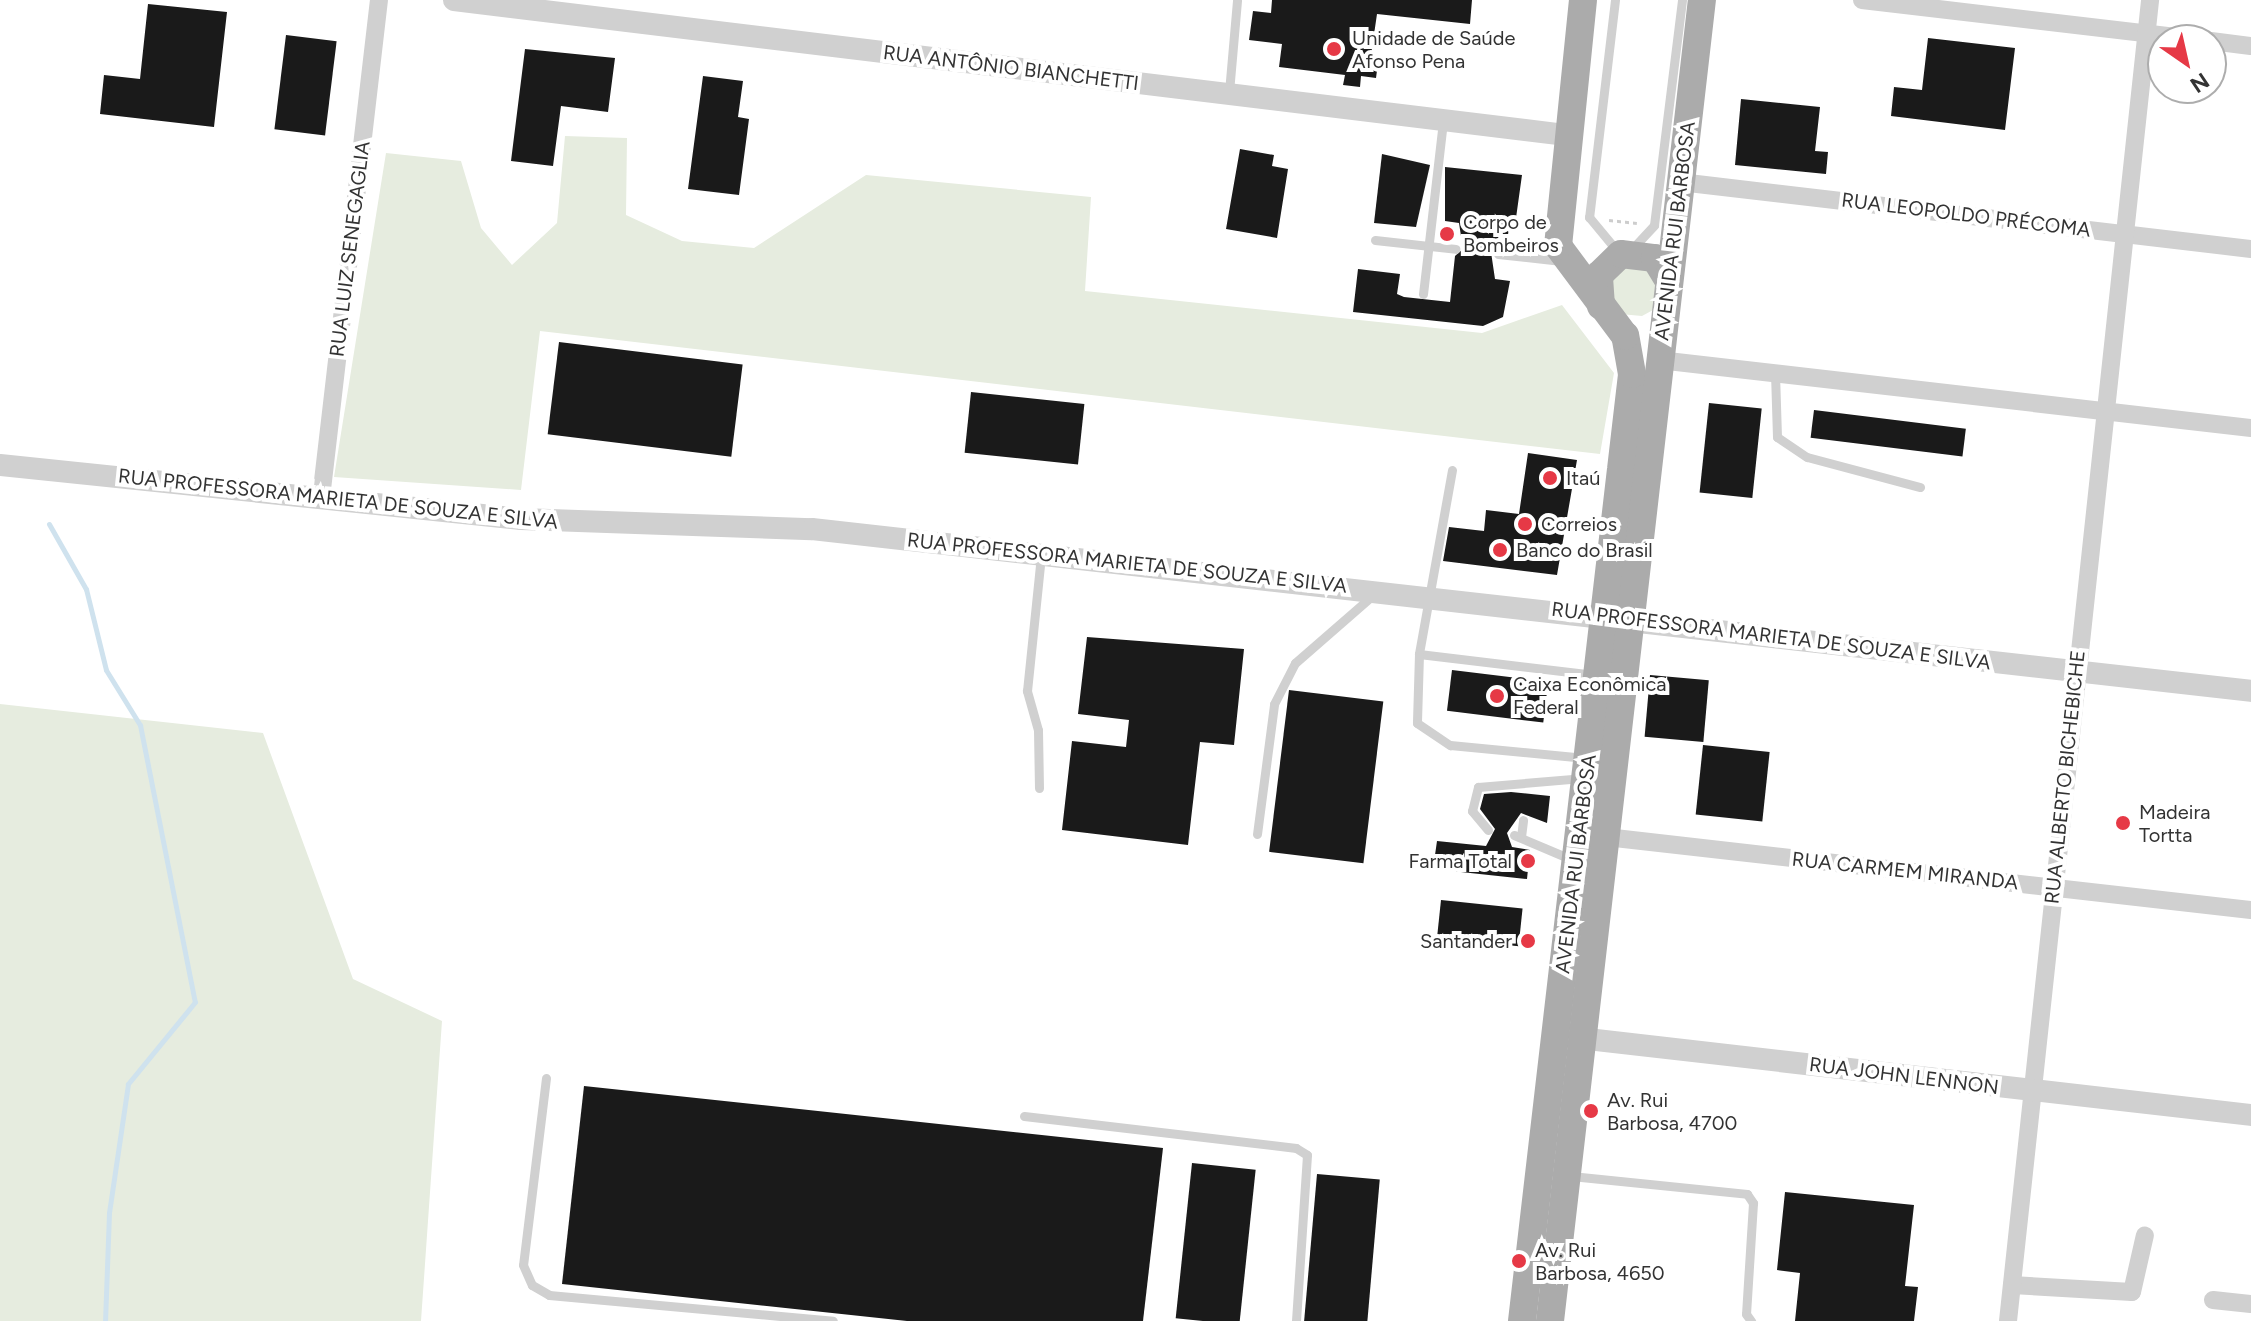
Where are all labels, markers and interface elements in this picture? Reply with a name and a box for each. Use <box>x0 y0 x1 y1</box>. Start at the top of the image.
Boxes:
north arrow <box>2147 24 2227 104</box>
place label: Unidade de Saúde Afonso Pena <box>1352 26 1515 73</box>
marker: Unidade de Saúde Afonso Pena <box>1323 38 1345 60</box>
street label: RUA ANTÔNIO BIANCHETTI <box>882 40 1140 96</box>
text: N <box>2185 67 2214 99</box>
street label: AVENIDA RUI BARBOSA <box>1650 120 1700 342</box>
street label: RUA LUIZ SENEGAGLIA <box>325 140 375 358</box>
street label: RUA LEOPOLDO PRÉCOMA <box>1840 188 2092 242</box>
place label: Corpo de Bombeiros <box>1463 210 1559 257</box>
marker: Corpo de Bombeiros <box>1438 225 1456 243</box>
street label: RUA PROFESSORA MARIETA DE SOUZA E SILVA <box>117 464 559 534</box>
place label: Itaú <box>1566 466 1600 490</box>
marker: Itaú <box>1541 469 1559 487</box>
place label: Correios <box>1541 512 1617 536</box>
marker: Correios <box>1516 515 1534 533</box>
street label: RUA PROFESSORA MARIETA DE SOUZA E SILVA <box>906 528 1348 598</box>
place label: Banco do Brasil <box>1516 538 1653 562</box>
marker: Banco do Brasil <box>1491 541 1509 559</box>
street label: RUA PROFESSORA MARIETA DE SOUZA E SILVA <box>1550 597 1992 675</box>
street label: RUA ALBERTO BICHEBICHE <box>2040 649 2090 905</box>
place label: Caixa Econômica Federal <box>1513 672 1666 719</box>
marker: Caixa Econômica Federal <box>1488 687 1506 705</box>
street label: AVENIDA RUI BARBOSA <box>1551 753 1601 975</box>
place label: Madeira Tortta <box>2139 800 2210 847</box>
marker: Madeira Tortta <box>2114 814 2132 832</box>
street label: RUA CARMEM MIRANDA <box>1791 847 2019 895</box>
place label: Farma Total <box>1409 849 1512 873</box>
marker: Farma Total <box>1519 852 1537 870</box>
place label: Santander <box>1420 929 1512 953</box>
marker: Santander <box>1519 932 1537 950</box>
street label: RUA JOHN LENNON <box>1808 1052 2000 1100</box>
place label: Av. Rui Barbosa, 4700 <box>1607 1088 1737 1135</box>
marker: Av. Rui Barbosa, 4700 <box>1582 1102 1600 1120</box>
place label: Av. Rui Barbosa, 4650 <box>1535 1238 1665 1285</box>
marker: Av. Rui Barbosa, 4650 <box>1510 1252 1528 1270</box>

